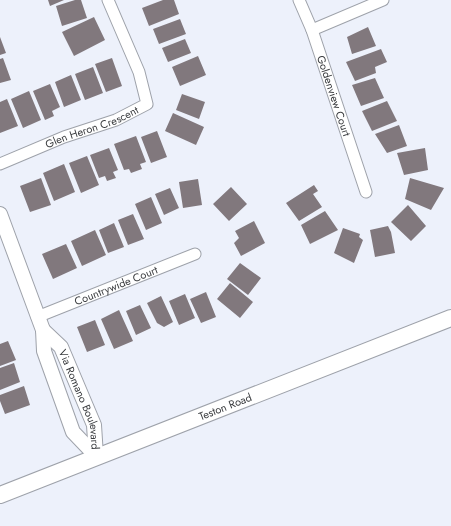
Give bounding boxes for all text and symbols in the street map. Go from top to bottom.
street label: Goldenview Court [313,53,355,139]
street label: Glen Heron Crescent [43,102,141,152]
street label: Countrywide Court [72,262,160,309]
street label: Via Romano Boulevard [55,347,104,450]
street label: Teston Road [196,389,254,424]

